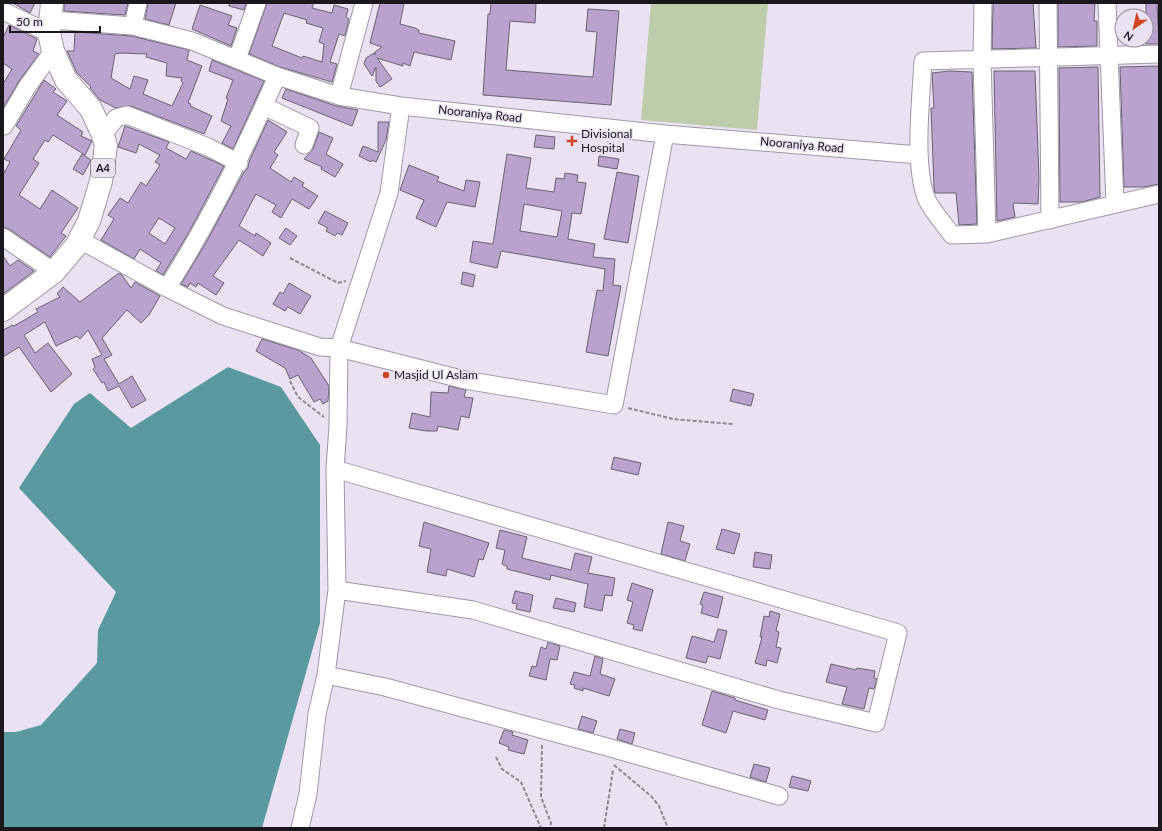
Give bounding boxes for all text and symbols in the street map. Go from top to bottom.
scale bar [10,8,100,34]
north arrow [1114,8,1154,48]
text: 50 m [16,14,43,29]
text: N [1121,29,1135,44]
street label: Nooraniya Road [437,102,523,125]
place label: Divisional Hospital [581,126,632,155]
street label: Nooraniya Road [759,133,845,156]
marker: Divisional Hospital [566,135,578,147]
road number: A4 [91,159,115,177]
place label: Masjid Ul Aslam [394,367,478,382]
marker: Masjid Ul Aslam [381,370,391,380]

